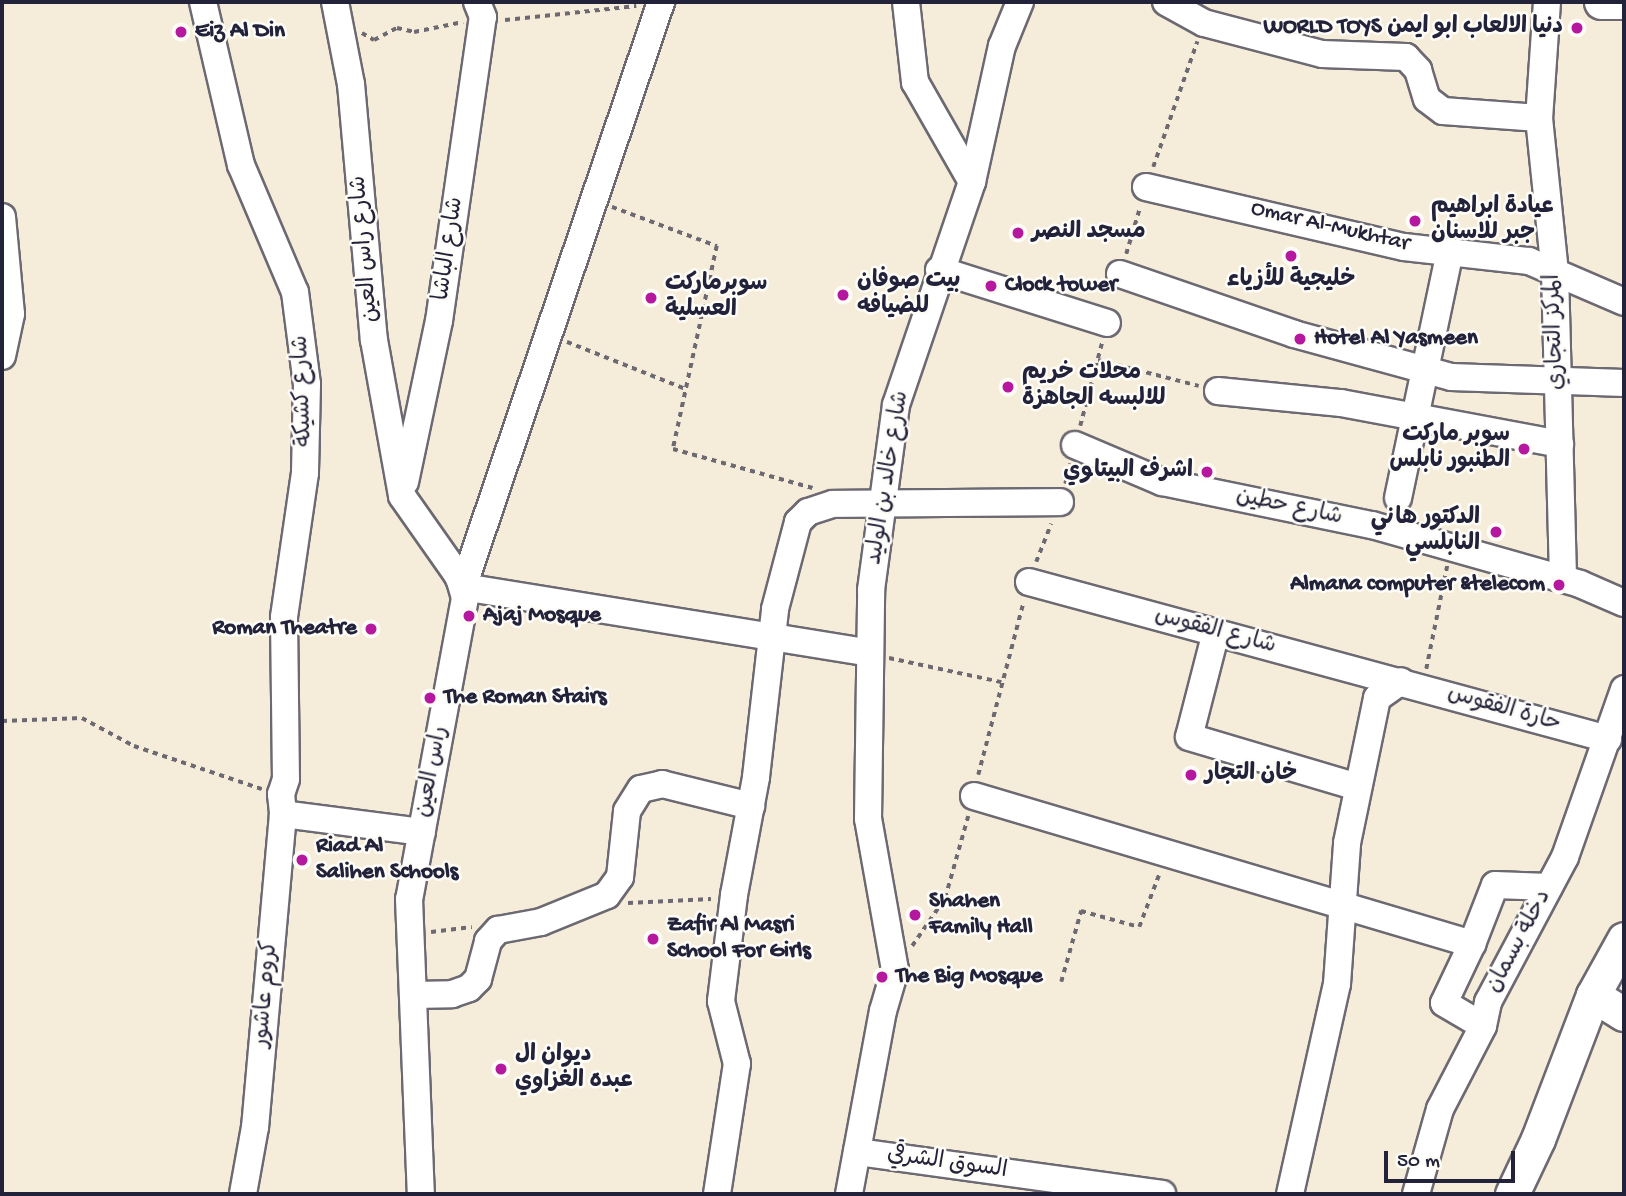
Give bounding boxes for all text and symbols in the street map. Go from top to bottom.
place label: WORLD TOYS دنيا الالعاب ابو ايمن [1263,14,1563,42]
place label: Eiz Al Din [195,18,285,46]
marker: WORLD TOYS دنيا الالعاب ابو ايمن [1569,20,1585,36]
marker: Eiz Al Din [173,24,189,40]
street label: شارع راس العين [346,174,386,324]
place label: عيادة ابراهيم جبر للاسنان [1431,194,1553,248]
street label: شارع الباشا [429,195,471,303]
street label: Omar Al-Mukhtar [1248,195,1412,259]
marker: عيادة ابراهيم جبر للاسنان [1405,211,1425,231]
place label: مسجد النصر [1032,219,1146,247]
marker: مسجد النصر [1010,225,1026,241]
marker: خليجية للأزياء [1283,248,1299,264]
place label: خليجية للأزياء [1227,267,1355,295]
place label: بيت صوفان للضيافه [857,268,960,322]
place label: سوبرماركت العسلية [665,271,767,325]
place label: Clock tower [1005,272,1117,300]
street label: المركز التجاري [1540,273,1572,391]
marker: Clock tower [983,278,999,294]
marker: بيت صوفان للضيافه [835,287,851,303]
marker: سوبرماركت العسلية [643,290,659,306]
place label: Hotel Al Yasmeen [1314,325,1478,353]
marker: Hotel Al Yasmeen [1292,331,1308,347]
street label: شارع كشيكة [288,335,320,447]
place label: محلات خريم للالبسه الجاهزة [1022,360,1165,414]
marker: محلات خريم للالبسه الجاهزة [1000,379,1016,395]
street label: شارع خالد بن الوليد [862,389,916,567]
place label: سوبر ماركت الطنبور نابلس [1389,422,1510,476]
marker: سوبر ماركت الطنبور نابلس [1516,441,1532,457]
place label: اشرف البيتاوي [1063,458,1193,486]
marker: اشرف البيتاوي [1199,464,1215,480]
street label: شارع حطين [1233,483,1345,533]
place label: الدكتور هاني النابلسي [1371,505,1480,559]
marker: الدكتور هاني النابلسي [1486,522,1506,542]
place label: Almana computer &telecom [1290,571,1545,599]
marker: Almana computer &telecom [1551,577,1567,593]
place label: Ajaj Mosque [483,602,601,630]
street label: شارع الفقوس [1151,603,1279,661]
marker: Ajaj Mosque [461,608,477,624]
place label: Roman Theatre [212,615,357,643]
marker: Roman Theatre [363,621,379,637]
street label: حارة الفقوس [1444,681,1564,739]
place label: The Roman Stairs [444,684,606,712]
marker: The Roman Stairs [422,690,438,706]
street label: راس العين [411,724,455,820]
place label: خان التجار [1205,761,1297,789]
marker: خان التجار [1183,767,1199,783]
place label: Riad Al Salihen Schools [316,833,458,887]
marker: Riad Al Salihen Schools [294,852,310,868]
street label: دخلة بسمان [1481,886,1559,998]
place label: Shahen Family Hall [929,888,1033,942]
marker: Shahen Family Hall [907,907,923,923]
place label: Zafir Al Masri School For Girls [667,912,811,966]
marker: Zafir Al Masri School For Girls [645,931,661,947]
street label: كروم عاشور [249,940,285,1048]
place label: The Big Mosque [896,963,1043,991]
marker: The Big Mosque [874,969,890,985]
place label: ديوان ال عبده الغزاوي [515,1042,632,1096]
marker: ديوان ال عبده الغزاوي [493,1061,509,1077]
scale bar [1388,1136,1519,1180]
street label: السوق الشرقي [885,1142,1009,1186]
text: 50 m [1397,1150,1440,1175]

